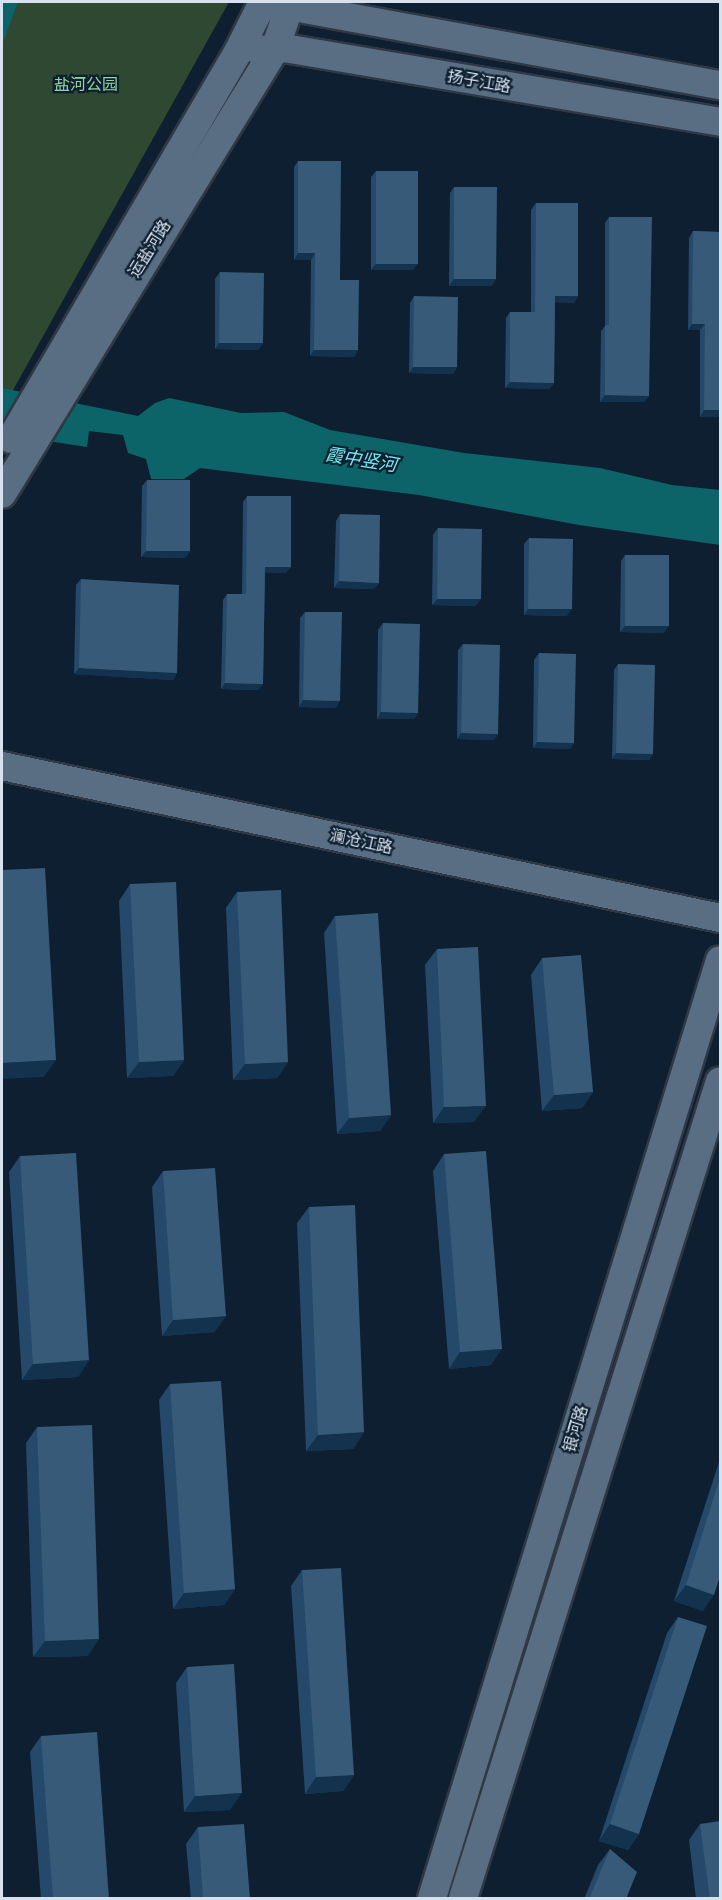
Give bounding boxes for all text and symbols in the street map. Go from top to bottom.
street label: 扬子江路 [446,67,512,97]
park label: 盐河公园 [54,75,118,95]
street label: 运盐河路 [125,217,175,281]
water label: 霞中竖河 [324,444,398,476]
street label: 澜沧江路 [328,826,394,858]
street label: 银河路 [560,1403,592,1455]

